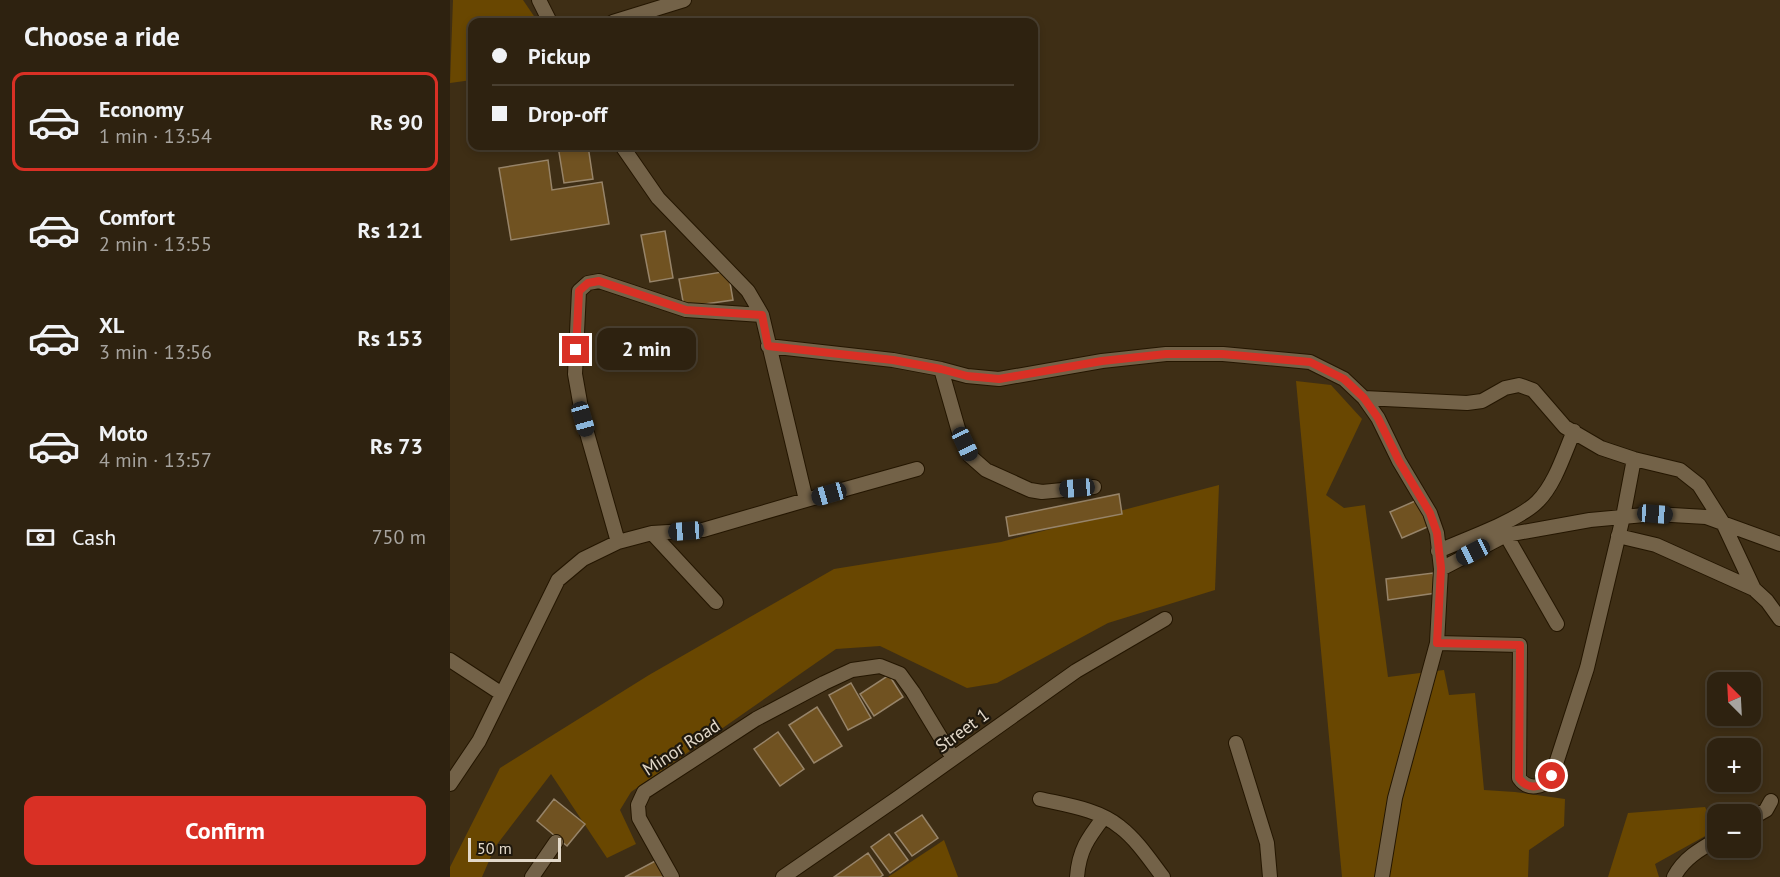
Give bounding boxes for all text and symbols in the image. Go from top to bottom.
text: Choose a ride [24,19,180,53]
text: Pickup [528,42,591,70]
icon: car [27,95,81,149]
text: Economy [99,95,183,123]
text: Drop-off [528,100,607,128]
text: Rs 90 [370,108,423,136]
text: 1 min · 13:54 [99,123,212,149]
icon: car [27,203,81,257]
text: Comfort [99,203,175,231]
text: Rs 121 [357,216,423,244]
text: 2 min · 13:55 [99,231,212,257]
icon: car [27,311,81,365]
text: XL [99,311,124,339]
text: Rs 153 [357,324,423,352]
callout: 2 min [597,329,696,371]
route end [562,336,589,363]
text: 2 min [622,336,671,362]
text: 3 min · 13:56 [99,339,212,365]
car [569,399,597,439]
icon: car [27,419,81,473]
text: Moto [99,419,148,447]
car [949,424,981,464]
text: Rs 73 [370,432,423,460]
text: 4 min · 13:57 [99,447,212,473]
car [1058,477,1096,499]
car [809,480,849,508]
car [1636,504,1674,524]
icon: cash [24,521,57,554]
car [667,521,705,541]
text: Cash [72,523,116,551]
text: 750 m [372,524,426,550]
car [1453,536,1493,568]
north arrow [1707,672,1761,726]
map controls [1707,672,1761,858]
street label: Street 1 [931,703,993,757]
street label: Minor Road [638,714,724,780]
button: + [1707,738,1761,792]
route start [1538,762,1565,789]
button: Confirm [24,796,426,865]
button: − [1707,804,1761,858]
scale bar [468,835,561,862]
text: 50 m [477,838,512,858]

